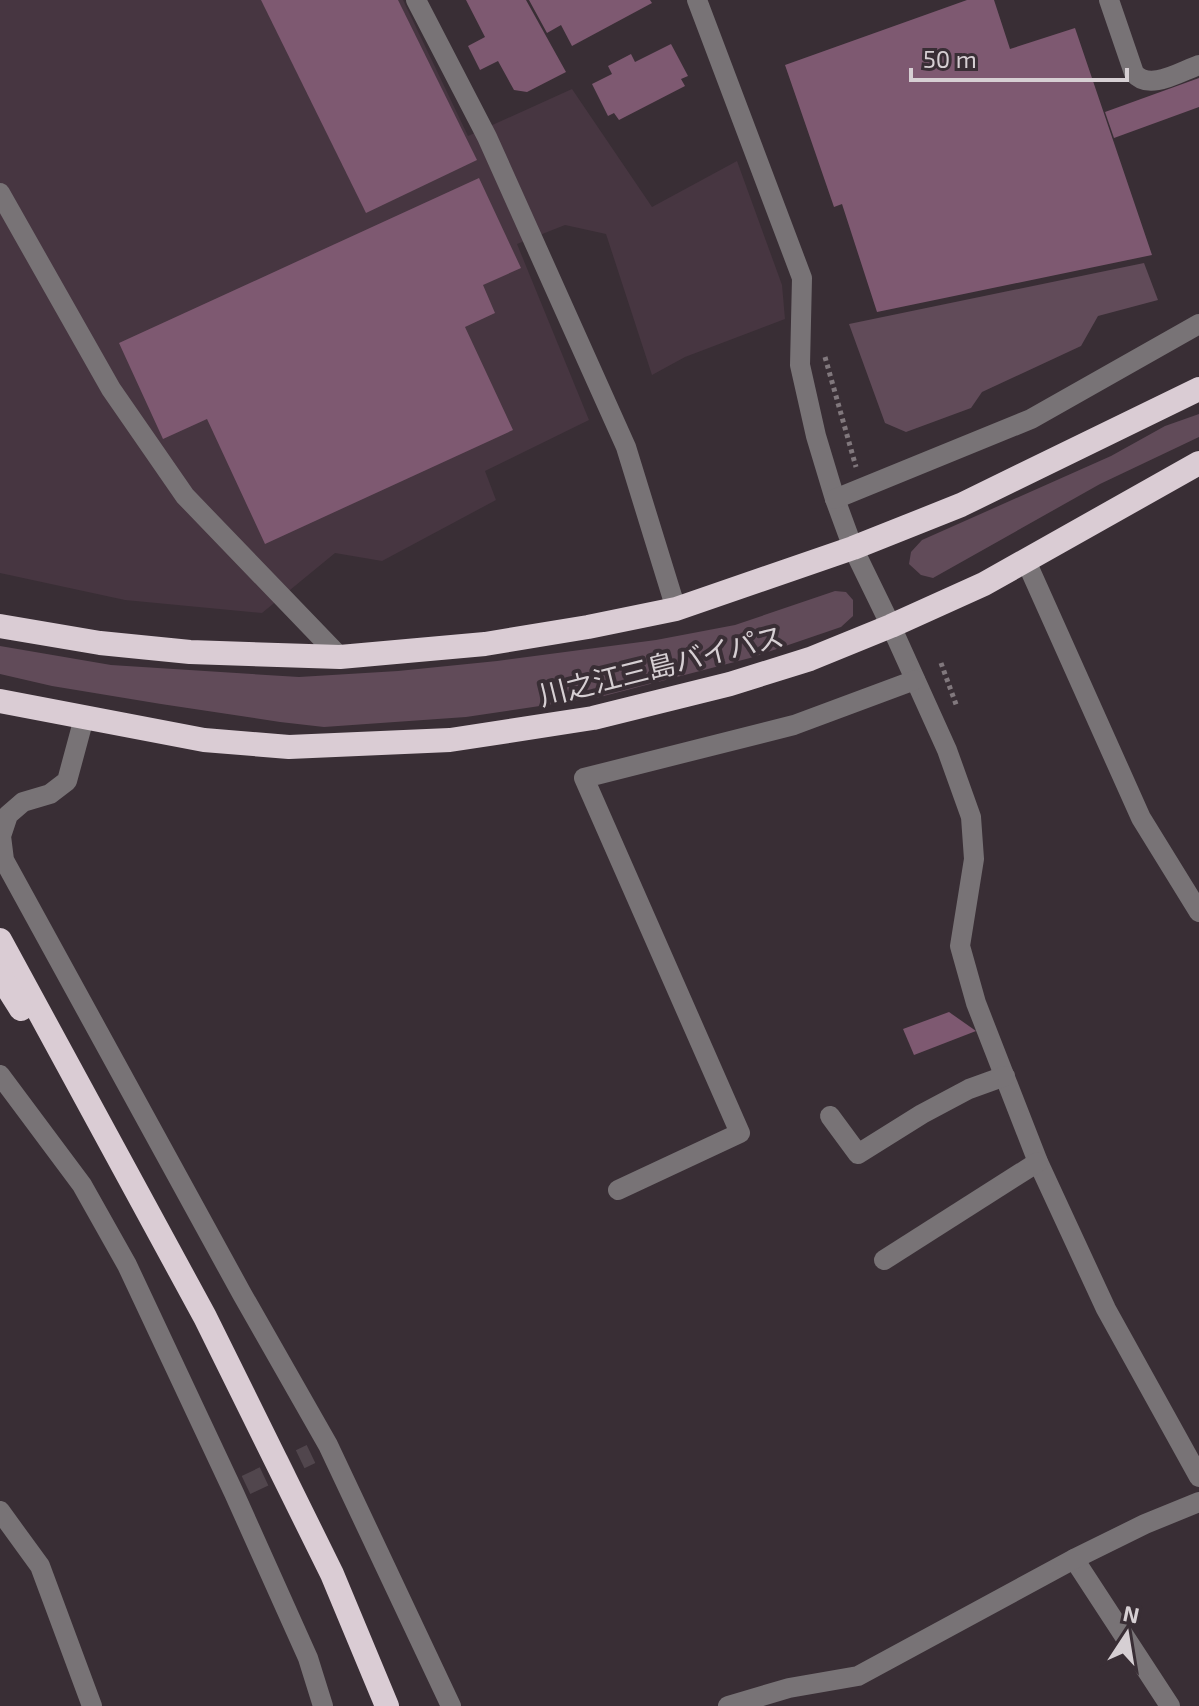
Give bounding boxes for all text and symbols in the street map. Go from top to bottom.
scale bar [911,32,1127,82]
text: 50 m [923,44,977,73]
street label: 川之江三島バイパス [535,618,787,712]
north arrow [1087,1594,1167,1674]
text: N [1121,1599,1142,1628]

